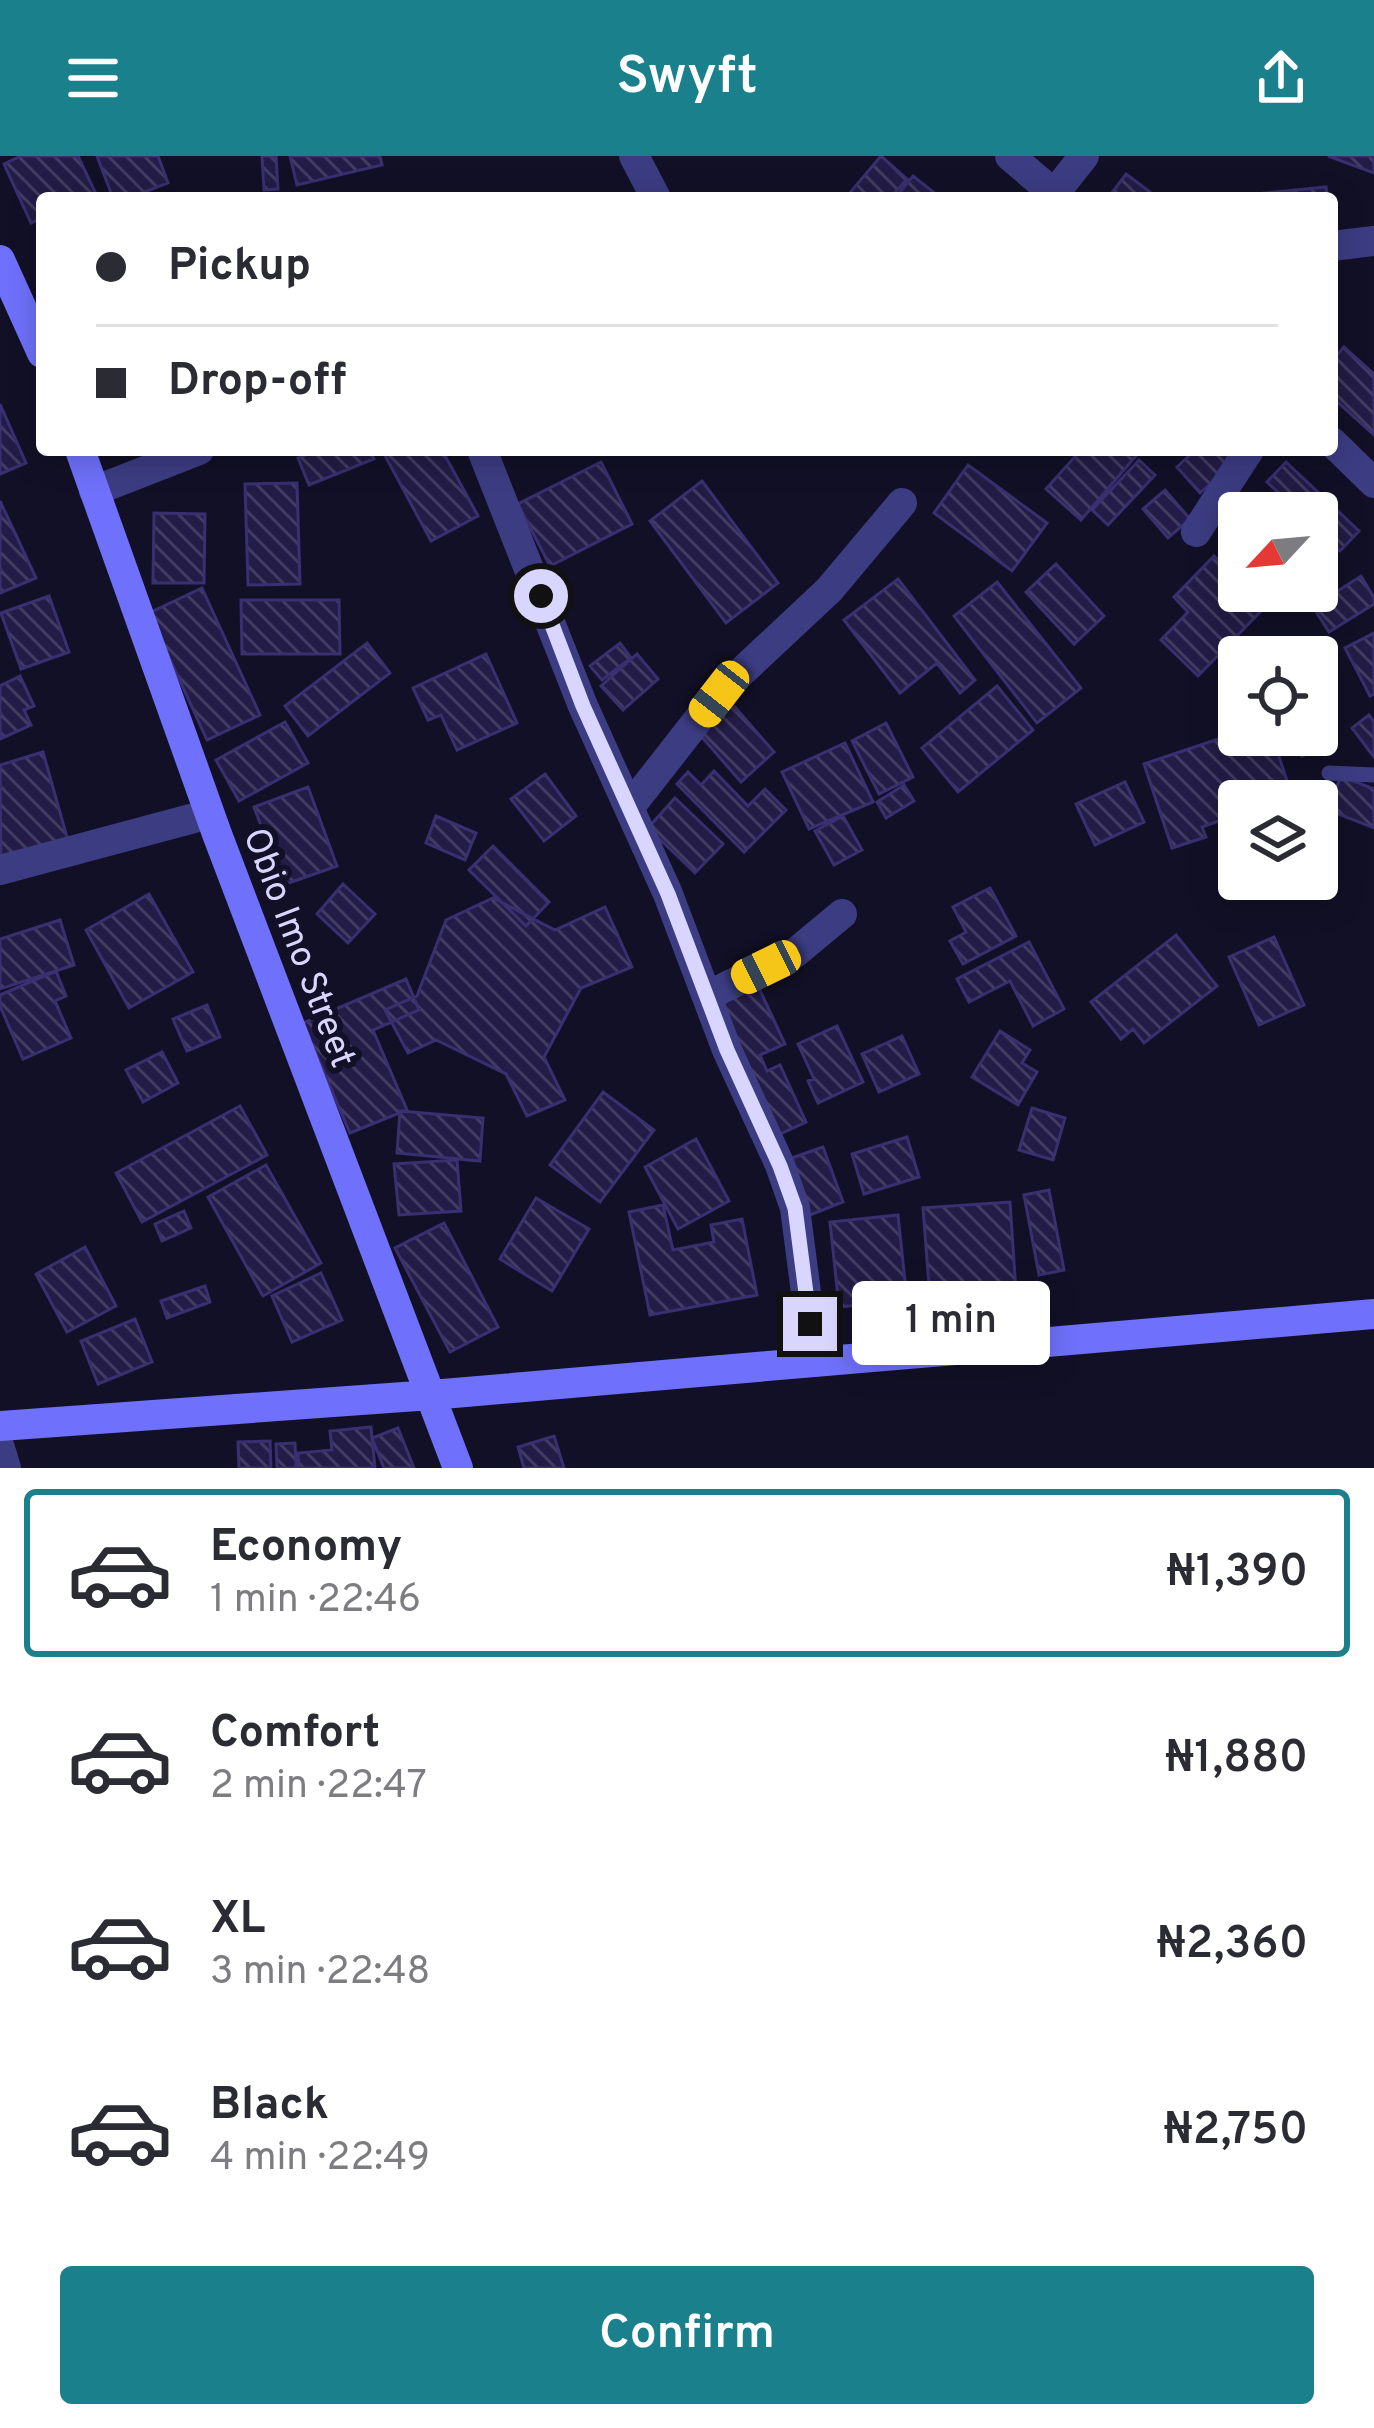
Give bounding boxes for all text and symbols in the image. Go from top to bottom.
text: Swyft [616,44,758,113]
icon: menu [60,45,126,111]
icon: share [1248,45,1314,111]
text: Pickup [168,239,311,296]
text: Drop-off [168,354,347,411]
north arrow [1218,492,1338,612]
map controls [1218,492,1338,900]
route start [514,569,568,623]
button: locate [1218,636,1338,756]
car [683,655,755,733]
button: layers [1218,780,1338,900]
street label: Obio Imo Street [230,822,364,1075]
car [726,935,806,999]
callout: 1 min [852,1282,1050,1366]
route end [783,1297,837,1351]
text: 1 min [905,1298,997,1347]
icon: car [66,1519,174,1627]
text: Economy [210,1520,402,1577]
text: ₦1,390 [1166,1545,1308,1602]
text: 1 min · 22:46 [210,1577,421,1626]
icon: car [66,1705,174,1813]
text: Comfort [210,1706,380,1763]
text: ₦1,880 [1165,1731,1308,1788]
text: 2 min · 22:47 [210,1763,427,1812]
icon: car [66,1891,174,1999]
text: XL [210,1892,265,1949]
text: ₦2,360 [1156,1917,1308,1974]
text: 3 min · 22:48 [210,1949,430,1998]
icon: car [66,2077,174,2185]
text: Black [210,2078,329,2135]
text: ₦2,750 [1163,2103,1308,2160]
text: 4 min · 22:49 [210,2135,430,2184]
button: Confirm [60,2266,1314,2404]

